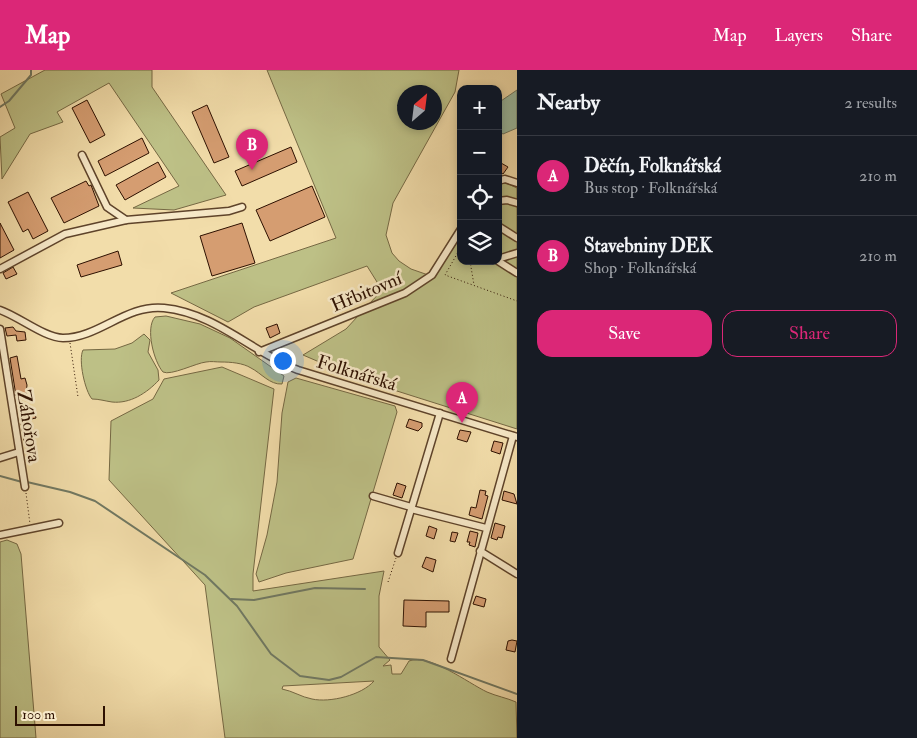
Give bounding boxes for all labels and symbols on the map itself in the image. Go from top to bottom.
north arrow [397,85,442,130]
pin: B [236,129,268,170]
street label: Hřbitovní [327,265,407,318]
your location [270,348,296,374]
street label: Folknářská [314,349,400,397]
pin: A [446,382,478,423]
street label: Záhořova [11,388,47,464]
scale bar [15,703,105,726]

